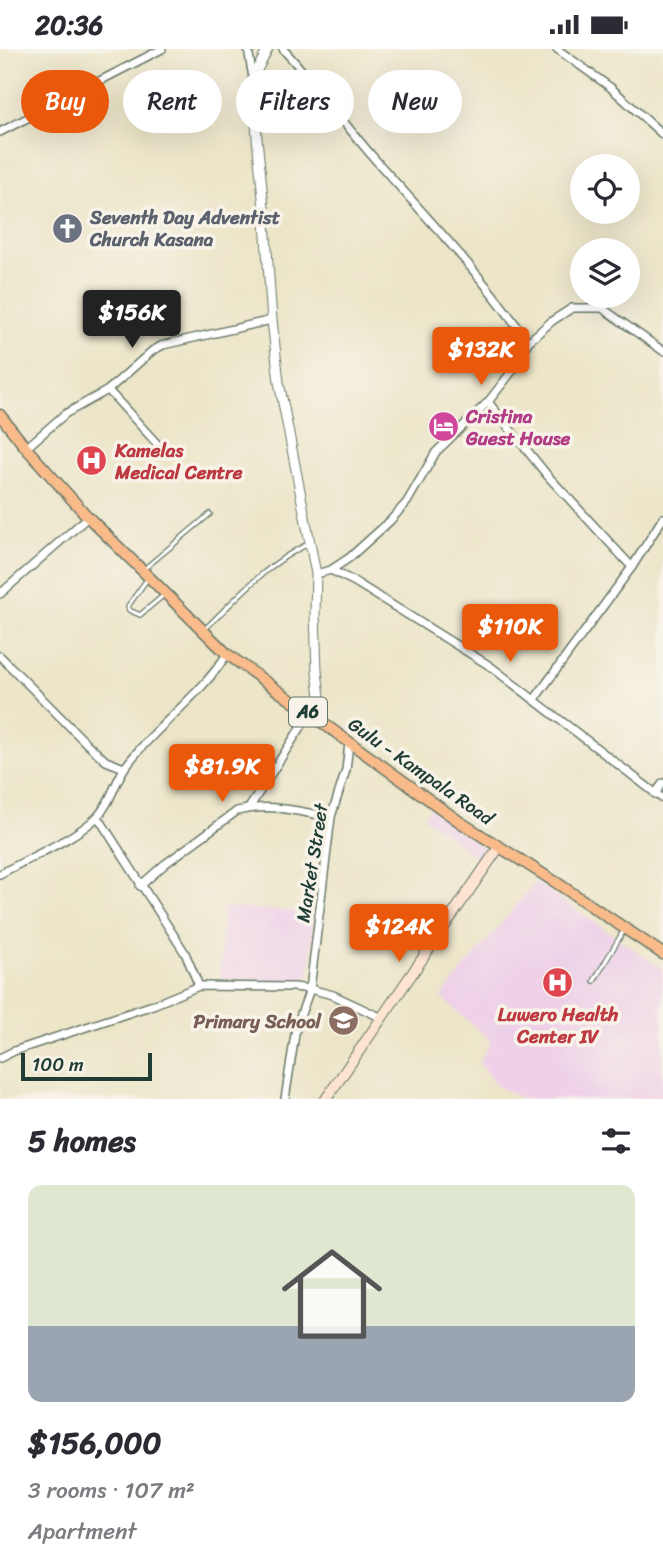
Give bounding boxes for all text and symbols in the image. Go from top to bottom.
text: 20:36 [35,2,103,48]
chip: Buy [21,70,109,133]
chip: Rent [123,70,222,133]
chip: Filters [236,70,354,133]
chip: New [368,70,462,133]
map controls [570,154,640,308]
button: locate [570,154,640,224]
place label: Seventh Day Adventist Church Kasana [89,201,281,256]
church icon: Seventh Day Adventist Church Kasana [50,211,84,245]
button: layers [570,238,640,308]
pin: $156K [83,291,181,350]
text: $156K [99,292,165,333]
pin: $132K [432,327,530,387]
text: $132K [448,329,514,370]
place label: Cristina Guest House [465,400,571,455]
hotel icon: Cristina Guest House [426,410,460,444]
place label: Kamelas Medical Centre [114,434,243,489]
hospital icon: Kamelas Medical Centre [75,444,109,478]
pin: $110K [461,605,559,664]
text: $110K [478,606,542,647]
road number: A6 [289,697,327,727]
street label: Gulu - Kampala Road [341,708,503,835]
pin: $81.9K [165,745,279,804]
text: $81.9K [185,746,259,787]
street label: Market Street [286,800,338,925]
pin: $124K [350,905,448,964]
text: $124K [366,906,432,947]
hospital icon: Luwero Health Center IV [541,966,575,1000]
place label: Luwero Health Center IV [498,998,618,1053]
school or university icon: Primary School [327,1004,361,1038]
place label: Primary School [194,1005,323,1038]
text: 100 m [32,1048,84,1081]
scale bar [21,1050,152,1082]
text: 5 homes [28,1114,136,1168]
icon: filters [597,1122,635,1160]
icon: home [269,1231,395,1357]
text: $156,000 [28,1416,161,1470]
text: 3 rooms · 107 m² [28,1470,195,1511]
text: Apartment [28,1511,137,1552]

